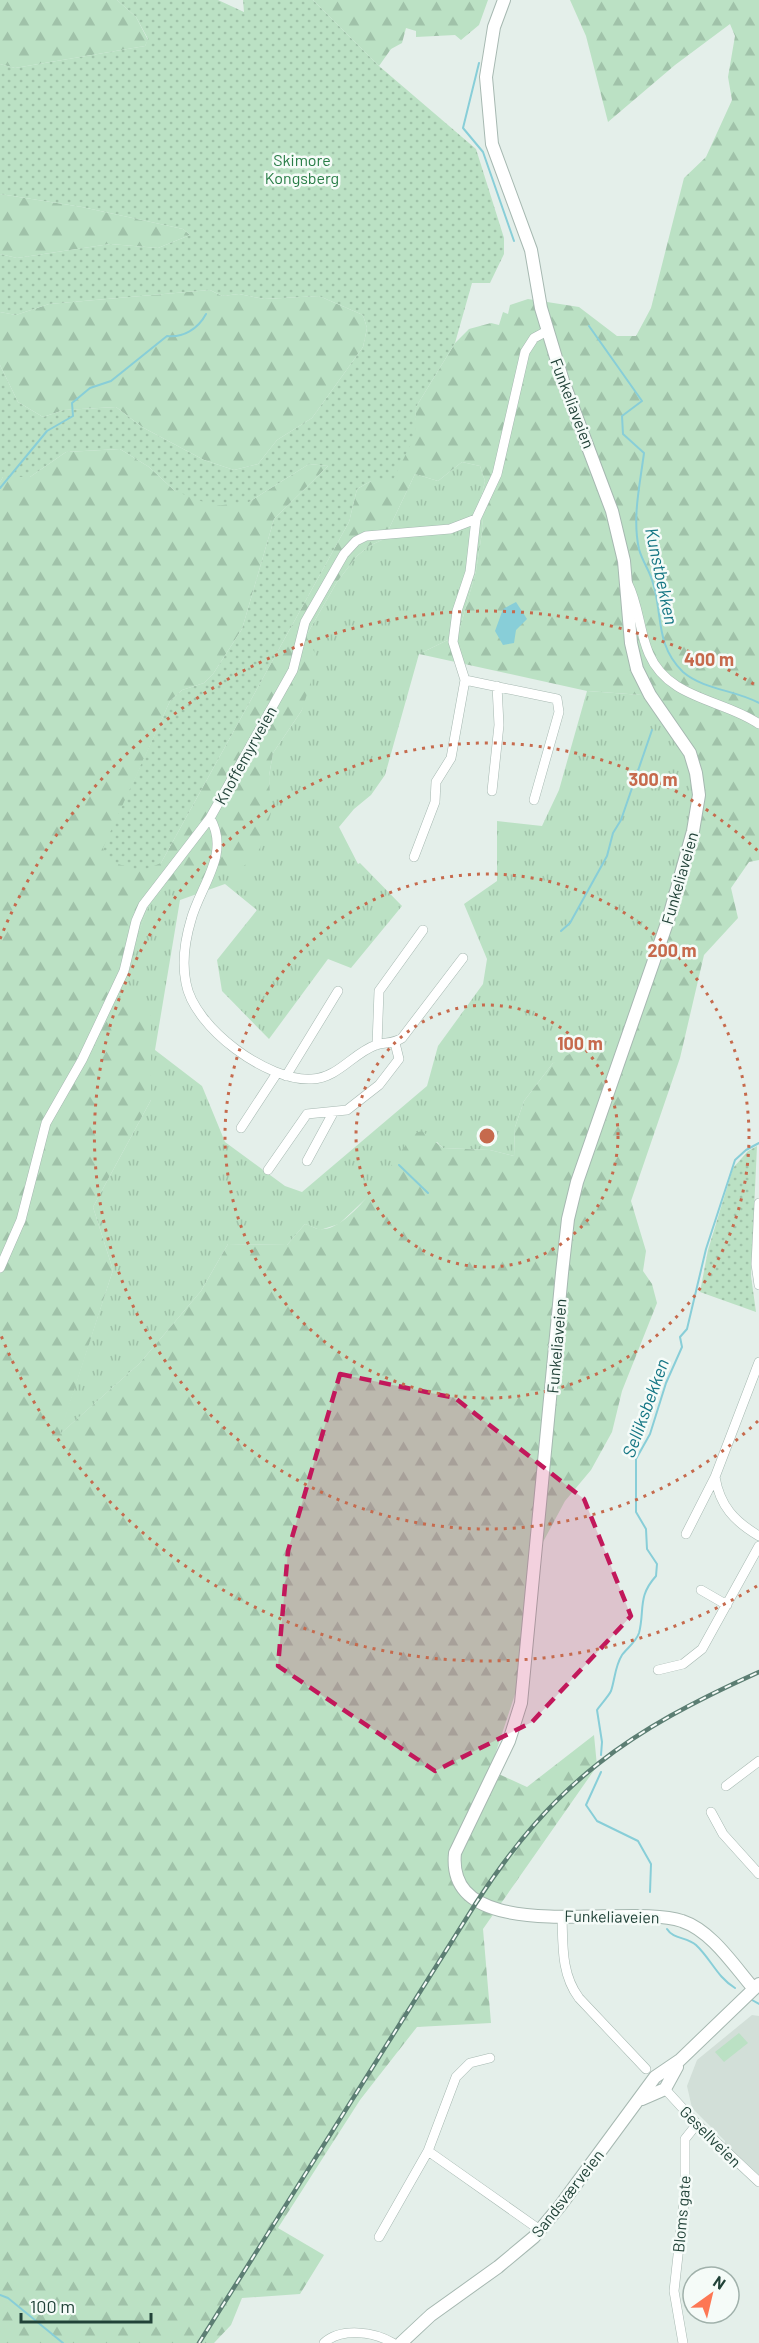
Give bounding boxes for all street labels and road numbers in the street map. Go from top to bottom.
street label: Funkeliaveien [547,355,599,451]
street label: Knoffemyrveien [210,702,280,808]
street label: Funkeliaveien [657,830,701,926]
street label: Funkeliaveien [542,1298,570,1394]
street label: Funkeliaveien [564,1906,660,1926]
street label: Gesellveien [676,2101,746,2171]
street label: Sandsværveien [527,2145,607,2241]
street label: Bloms gate [668,2175,694,2253]

